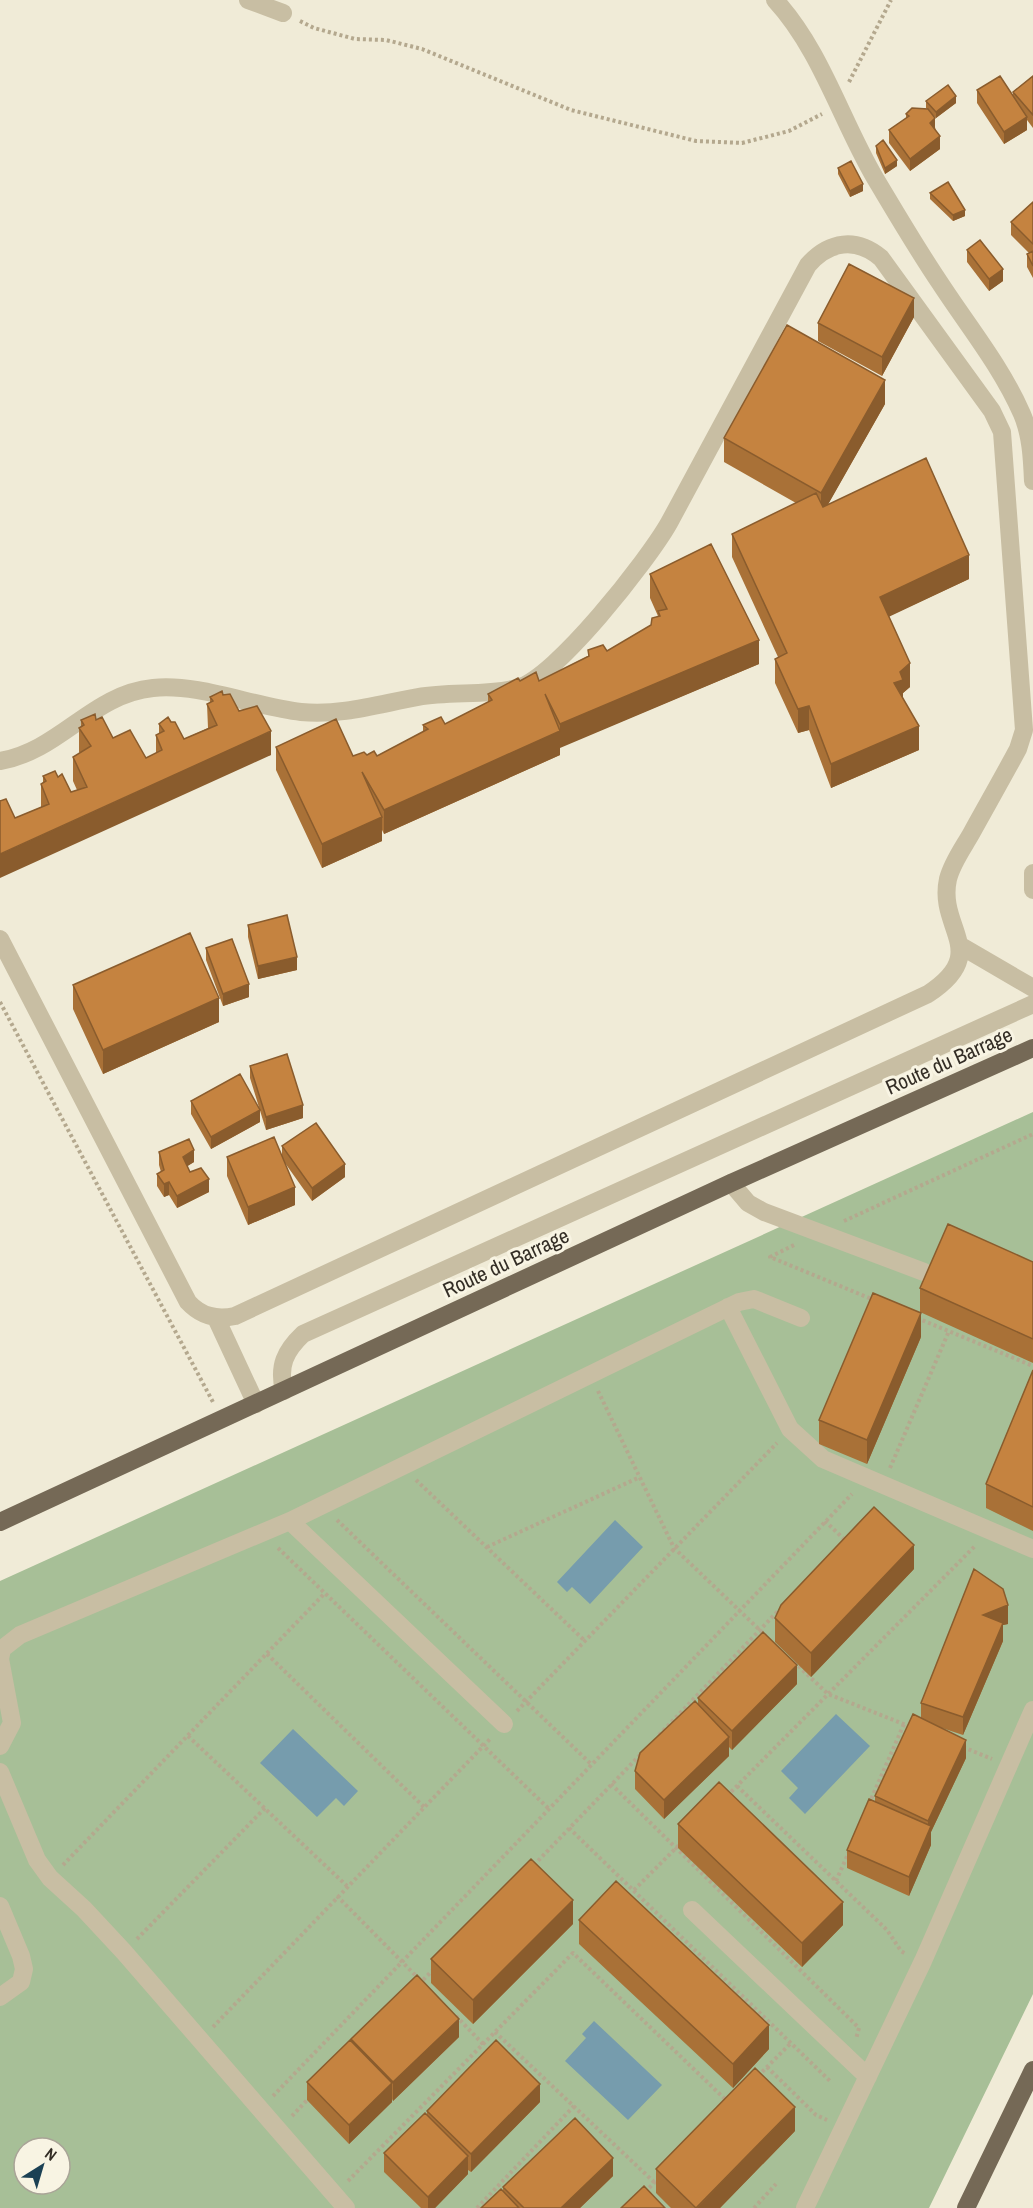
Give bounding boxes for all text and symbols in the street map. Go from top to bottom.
street label: Route du Barrage [881,1020,1017,1101]
street label: Route du Barrage [438,1221,574,1304]
north arrow [12,2136,72,2196]
text: N [41,2142,61,2166]

